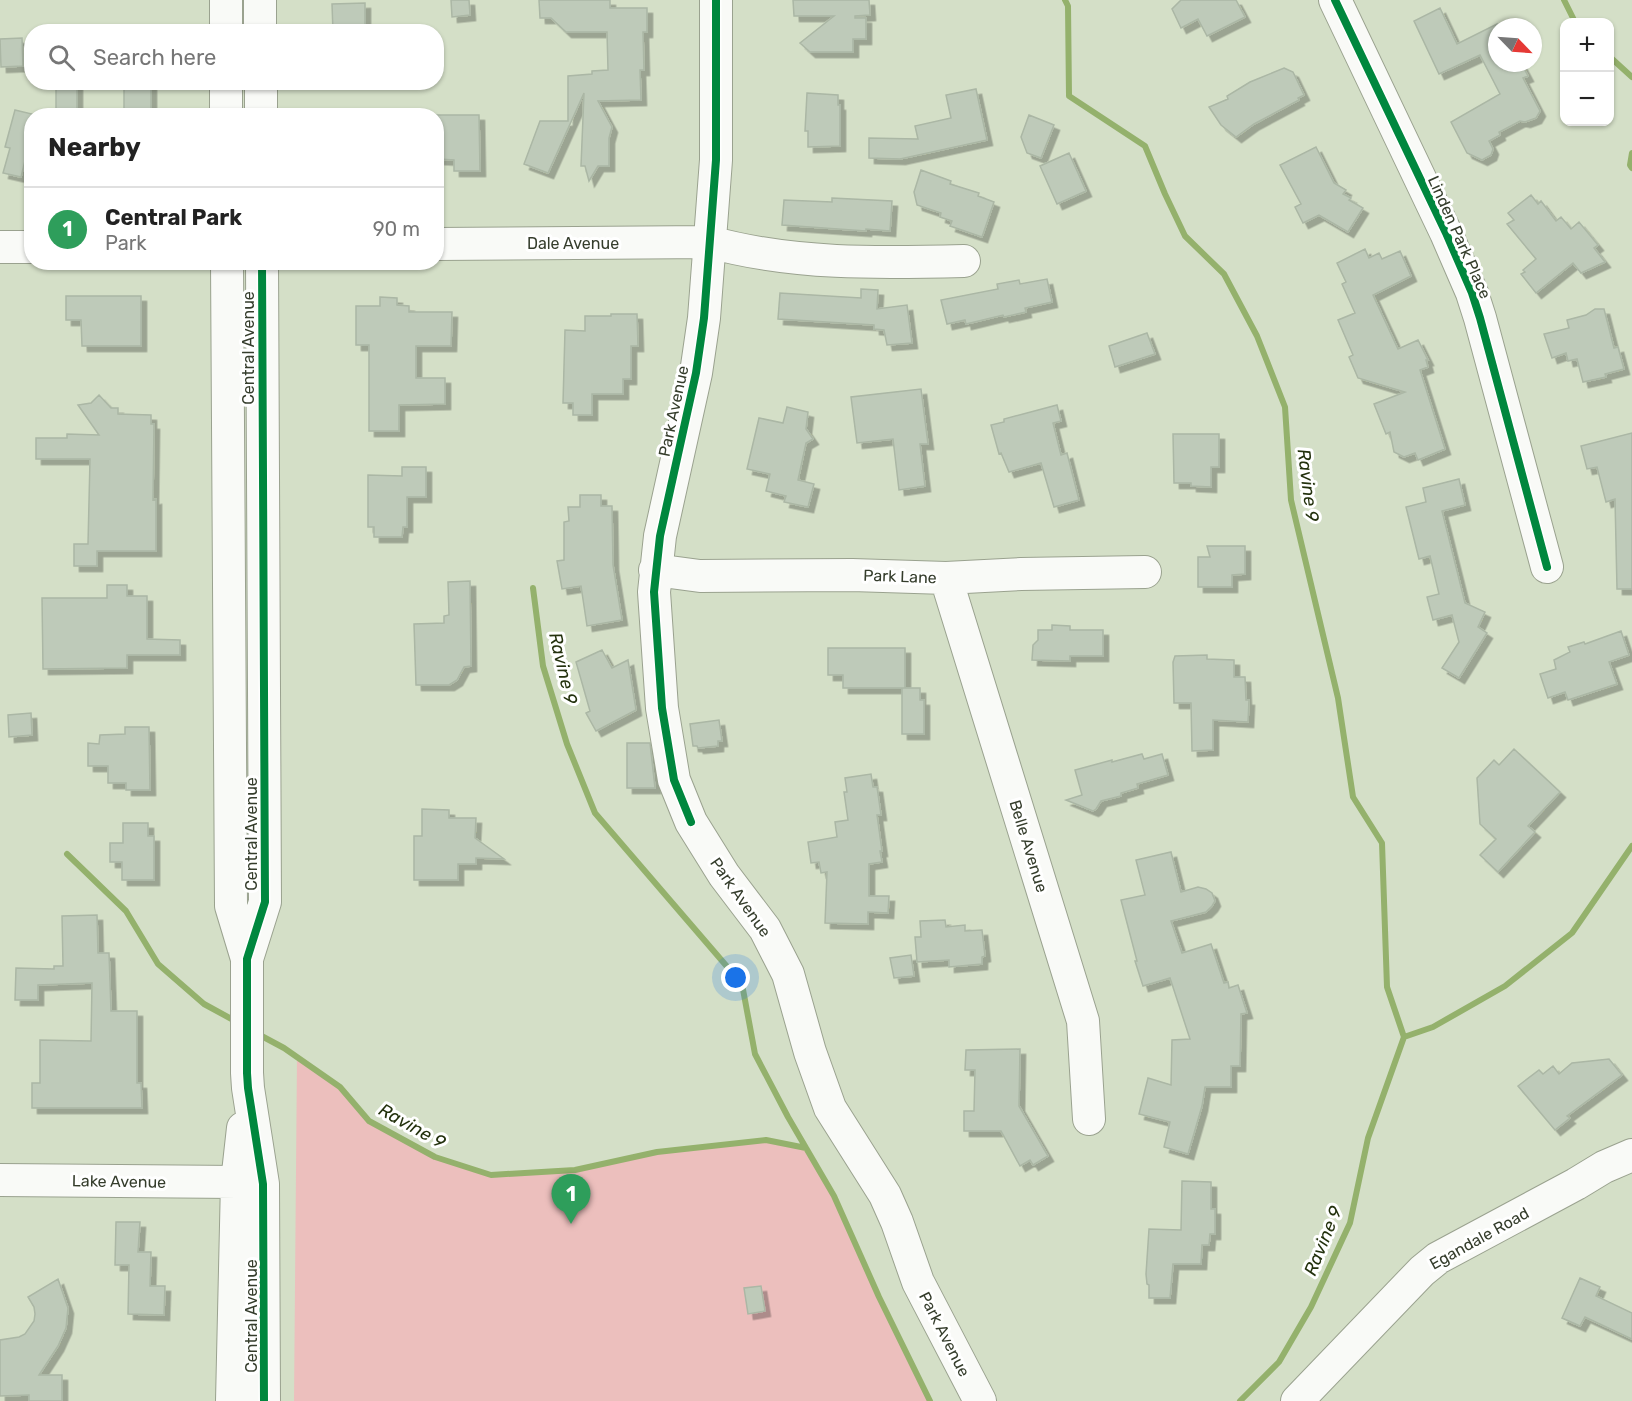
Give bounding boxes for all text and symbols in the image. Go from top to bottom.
north arrow [1488,18,1542,72]
map controls [1560,18,1614,126]
button: + [1560,18,1614,72]
search box [24,24,444,90]
icon: search [45,41,78,74]
text: Search here [93,44,216,71]
button: − [1560,72,1614,126]
text: Nearby [48,132,141,163]
street label: Linden Park Place [1424,173,1495,302]
text: Central Park [105,204,242,231]
text: 1 [63,217,72,241]
text: 90 m [373,217,420,241]
text: Park [105,231,147,255]
street label: Dale Avenue [527,234,619,253]
street label: Central Avenue [239,291,258,405]
street label: Park Avenue [655,364,692,458]
water label: Ravine 9 [1293,448,1323,523]
street label: Park Lane [863,566,937,587]
water label: Ravine 9 [544,630,582,706]
street label: Central Avenue [242,777,261,891]
street label: Belle Avenue [1005,798,1052,895]
street label: Park Avenue [706,854,775,941]
your location [721,963,750,992]
water label: Ravine 9 [375,1099,449,1153]
street label: Lake Avenue [72,1171,166,1192]
pin: 1 [552,1174,590,1224]
water label: Ravine 9 [1299,1203,1347,1279]
street label: Egandale Road [1426,1203,1532,1274]
street label: Central Avenue [242,1259,261,1373]
street label: Park Avenue [915,1289,974,1380]

